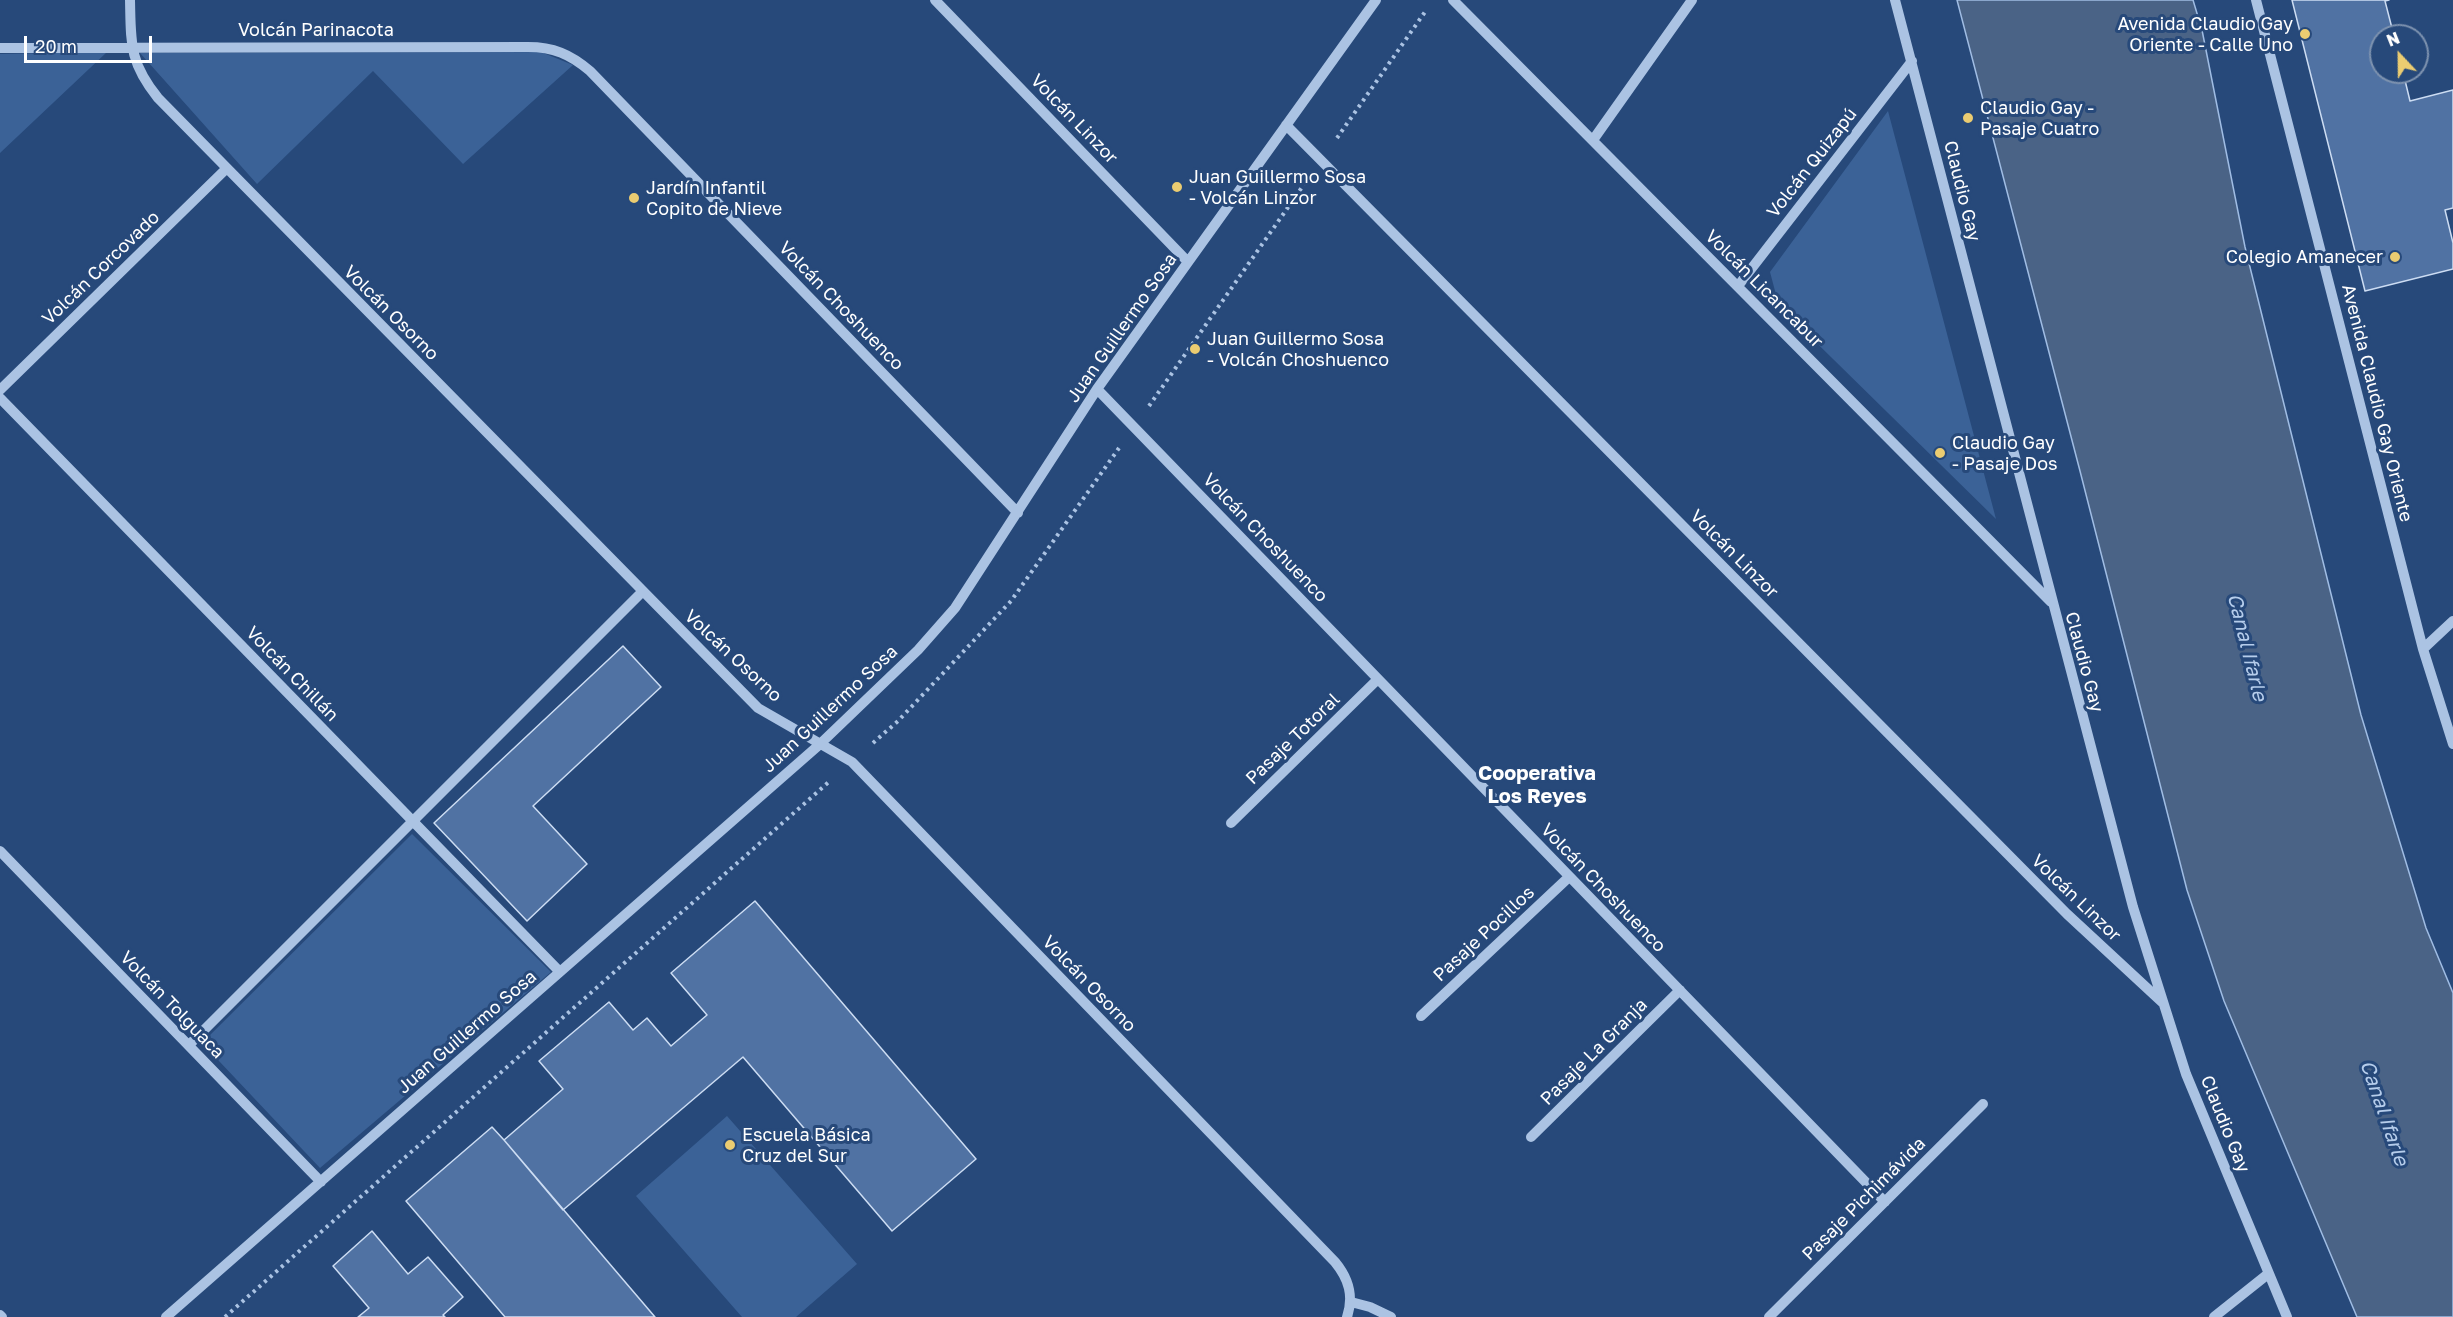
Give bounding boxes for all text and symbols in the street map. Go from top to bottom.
place label: Avenida Claudio Gay Oriente - Calle Uno [2117,13,2293,56]
street label: Volcán Parinacota [238,19,394,41]
scale bar [27,24,154,62]
north arrow [2369,24,2429,84]
marker: Avenida Claudio Gay Oriente - Calle Uno [2298,27,2312,41]
text: N [2384,28,2402,51]
text: 20 m [35,35,77,57]
street label: Volcán Linzor [1026,70,1122,168]
place label: Claudio Gay - Pasaje Cuatro [1980,97,2099,140]
street label: Volcán Quizapú [1762,104,1862,222]
marker: Claudio Gay - Pasaje Cuatro [1961,111,1975,125]
street label: Claudio Gay [1939,138,1985,244]
place label: Juan Guillermo Sosa - Volcán Linzor [1189,166,1366,208]
place label: Jardín Infantil Copito de Nieve [646,177,782,219]
marker: Juan Guillermo Sosa - Volcán Linzor [1170,180,1184,194]
marker: Jardín Infantil Copito de Nieve [627,191,641,205]
street label: Volcán Corcovado [38,207,164,329]
street label: Volcán Licancabur [1701,226,1827,352]
street label: Volcán Choshuenco [774,237,908,375]
place label: Colegio Amanecer [2226,246,2383,268]
street label: Juan Guillermo Sosa [1062,249,1182,407]
marker: Colegio Amanecer [2388,250,2402,264]
street label: Volcán Osorno [339,261,443,365]
street label: Avenida Claudio Gay Oriente [2337,282,2417,524]
place label: Juan Guillermo Sosa - Volcán Choshuenco [1207,328,1389,370]
marker: Juan Guillermo Sosa - Volcán Choshuenco [1188,342,1202,356]
place label: Claudio Gay - Pasaje Dos [1952,432,2058,474]
marker: Claudio Gay - Pasaje Dos [1933,446,1947,460]
street label: Volcán Choshuenco [1198,469,1332,607]
street label: Volcán Linzor [1685,505,1783,603]
water label: Canal Ifarle [2222,591,2272,703]
street label: Volcán Osorno [680,605,786,707]
street label: Claudio Gay [2060,610,2108,714]
street label: Volcán Chillán [241,622,343,726]
street label: Juan Guillermo Sosa [758,641,902,777]
street label: Pasaje Totoral [1241,689,1345,789]
district label: Cooperativa Los Reyes [1478,762,1596,809]
street label: Volcán Choshuenco [1536,819,1670,957]
street label: Volcán Linzor [2027,850,2125,946]
street label: Pasaje Pocillos [1429,882,1539,986]
street label: Volcán Osorno [1038,931,1140,1037]
street label: Volcán Tolguaca [115,947,229,1063]
street label: Juan Guillermo Sosa [393,966,541,1098]
street label: Pasaje La Granja [1536,994,1652,1110]
water label: Canal Ifarle [2355,1057,2413,1169]
street label: Claudio Gay [2196,1072,2254,1176]
place label: Escuela Básica Cruz del Sur [742,1124,871,1166]
street label: Pasaje Pichimávida [1798,1133,1930,1265]
marker: Escuela Básica Cruz del Sur [723,1138,737,1152]

